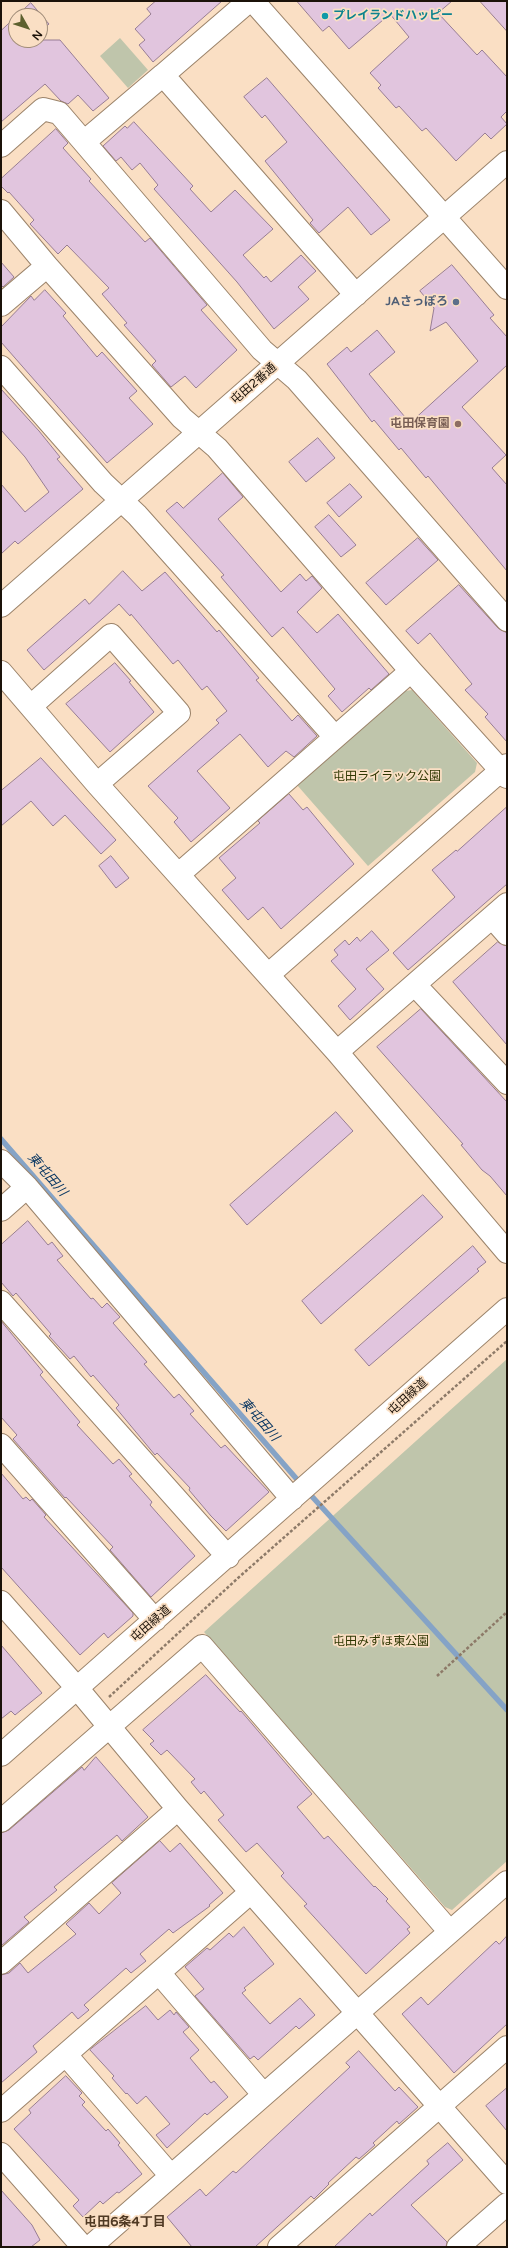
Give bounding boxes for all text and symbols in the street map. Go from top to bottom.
north arrow [8,8,48,48]
place label: プレイランドハッピー [333,9,453,23]
marker: プレイランドハッピー [320,11,330,21]
text: N [29,28,45,43]
place label: JAさっぽろ [385,295,448,309]
marker: JAさっぽろ [451,297,461,307]
street label: 屯田2番通 [228,360,280,408]
place label: 屯田保育園 [390,417,450,431]
marker: 屯田保育園 [453,419,463,429]
park label: 屯田ライラック公園 [333,770,441,784]
water label: 東屯田川 [24,1150,70,1200]
street label: 屯田緑道 [385,1376,431,1418]
water label: 東屯田川 [236,1395,282,1445]
street label: 屯田緑道 [128,1603,174,1645]
park label: 屯田みずほ東公園 [333,1635,429,1649]
district label: 屯田6条4丁目 [84,2215,166,2231]

